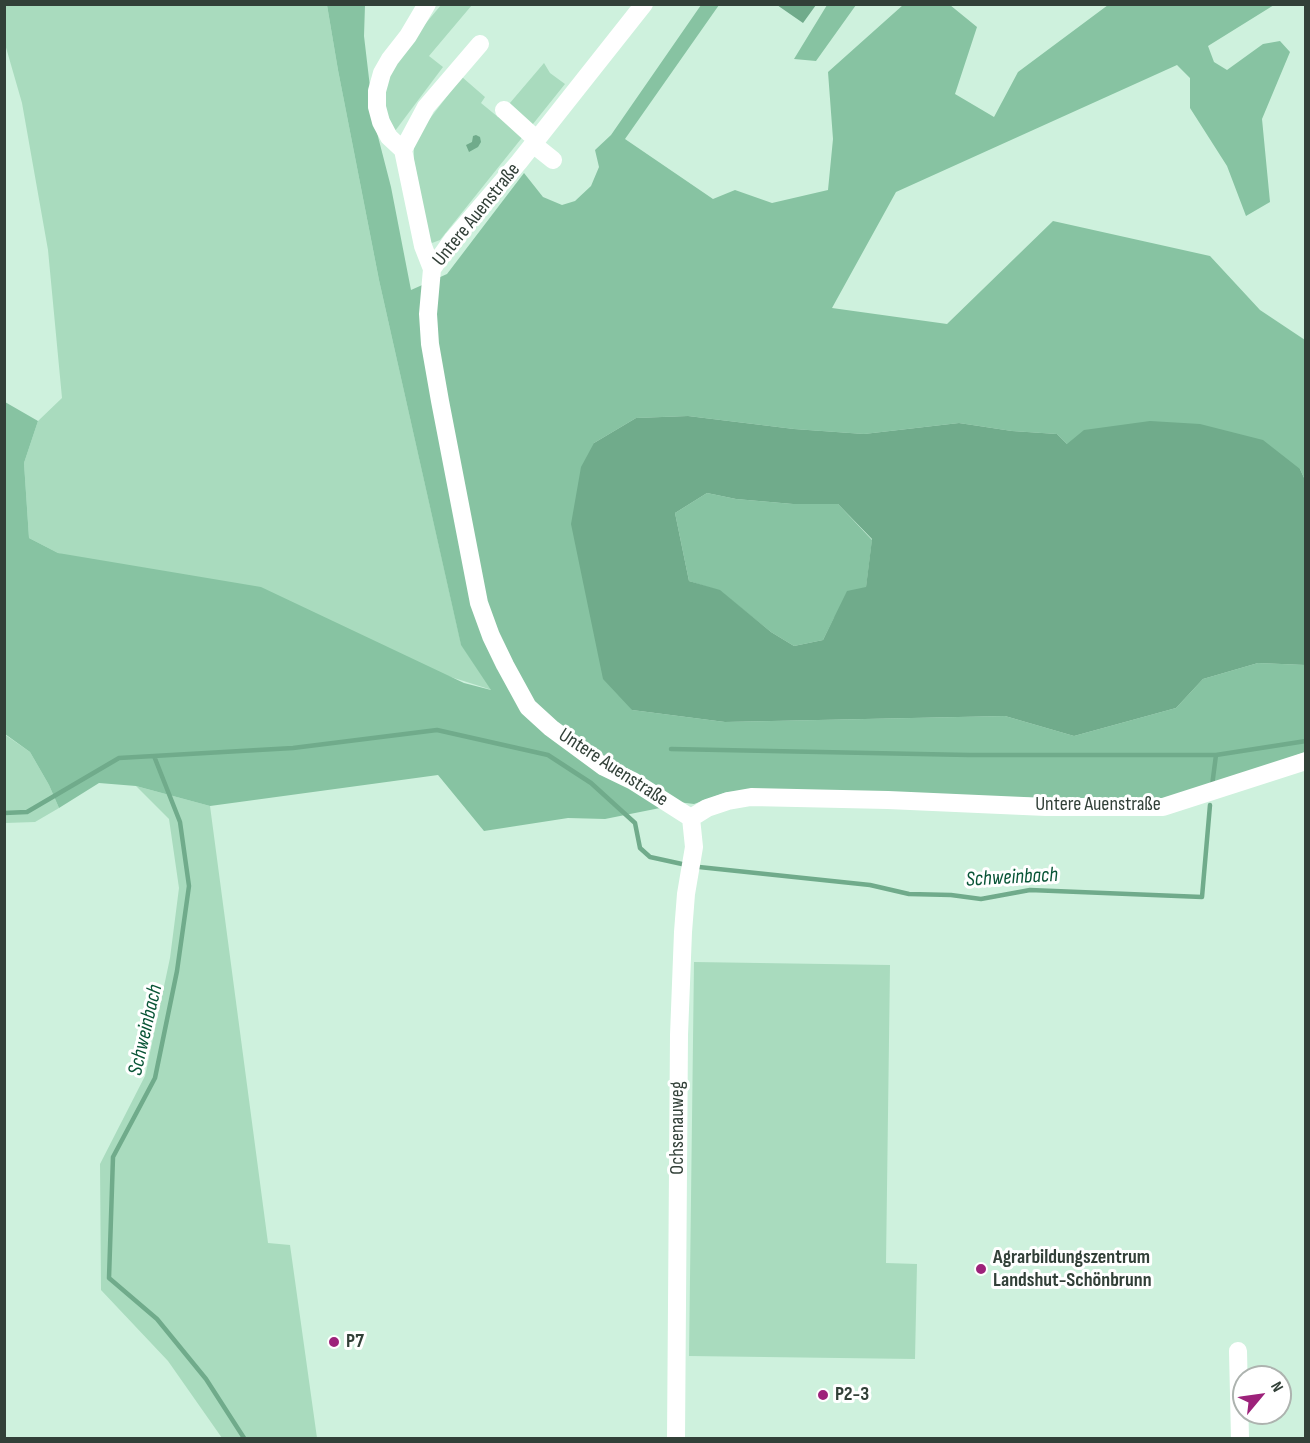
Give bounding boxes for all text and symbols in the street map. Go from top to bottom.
street label: Untere Auenstraße [428,159,526,271]
street label: Untere Auenstraße [554,724,672,812]
street label: Untere Auenstraße [1035,793,1161,817]
water label: Schweinbach [965,863,1059,893]
water label: Schweinbach [123,982,169,1078]
street label: Ochsenauweg [666,1081,690,1175]
place label: Agrarbildungszentrum Landshut-Schönbrunn [993,1246,1152,1293]
marker: Agrarbildungszentrum Landshut-Schönbrunn [974,1262,988,1276]
place label: P7 [346,1330,364,1354]
marker: P7 [327,1335,341,1349]
north arrow [1232,1365,1292,1425]
text: N [1266,1379,1287,1395]
place label: P2-3 [835,1383,869,1407]
marker: P2-3 [816,1388,830,1402]

